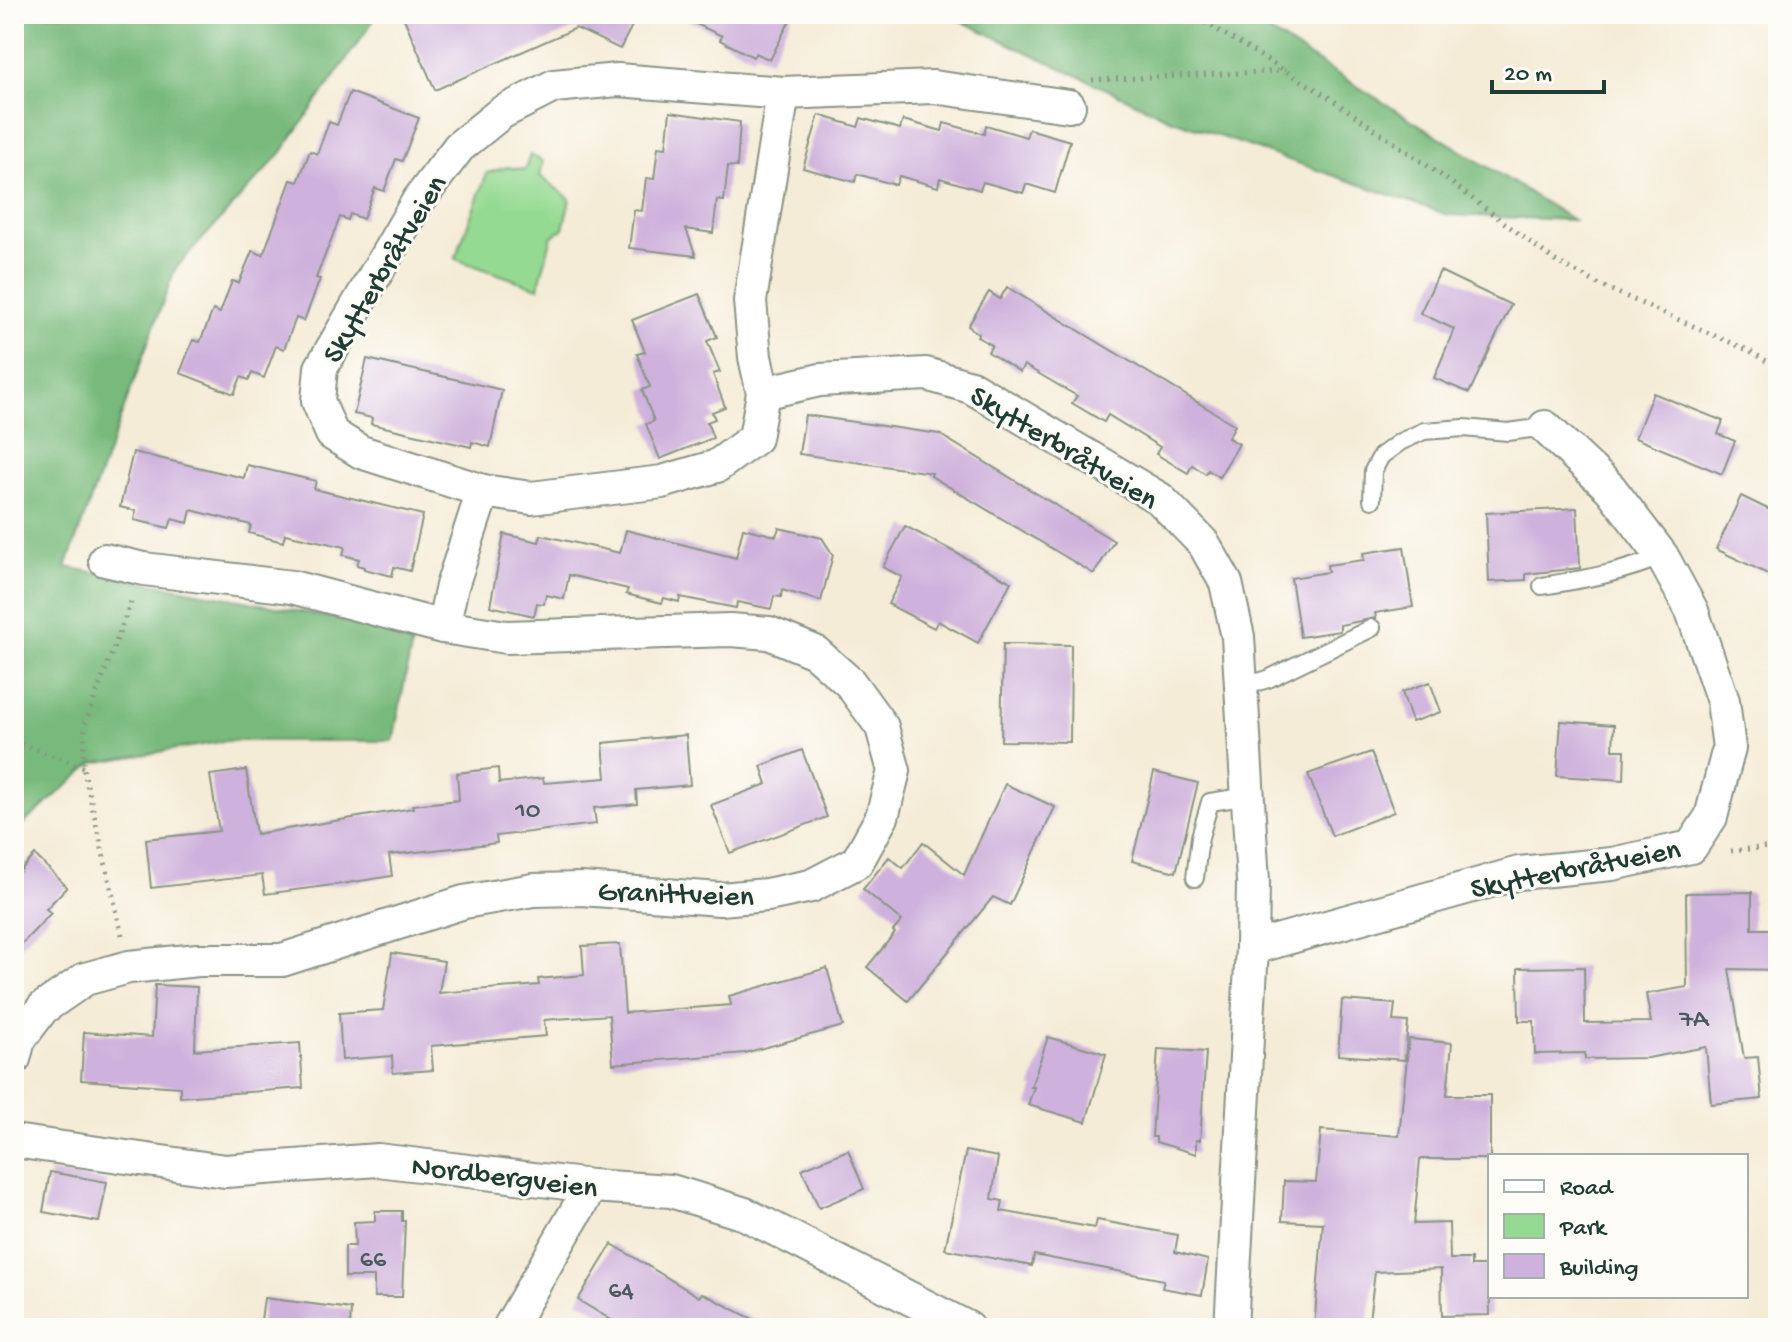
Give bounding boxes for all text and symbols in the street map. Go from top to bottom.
scale bar [1492,44,1604,94]
text: 20 m [1504,61,1552,90]
street label: Skytterbråtveien [317,170,457,371]
street label: Skytterbråtveien [962,380,1163,520]
house number: 10 [514,797,541,828]
street label: Skytterbråtveien [1468,834,1684,909]
street label: Granittveien [597,876,755,917]
house number: 7A [1679,1006,1710,1037]
street label: Nordbergveien [409,1151,600,1208]
legend [1488,1154,1748,1298]
text: Road [1560,1175,1614,1204]
text: Park [1559,1215,1608,1244]
house number: 66 [360,1246,387,1277]
text: Building [1559,1255,1638,1284]
house number: 64 [608,1277,634,1308]

